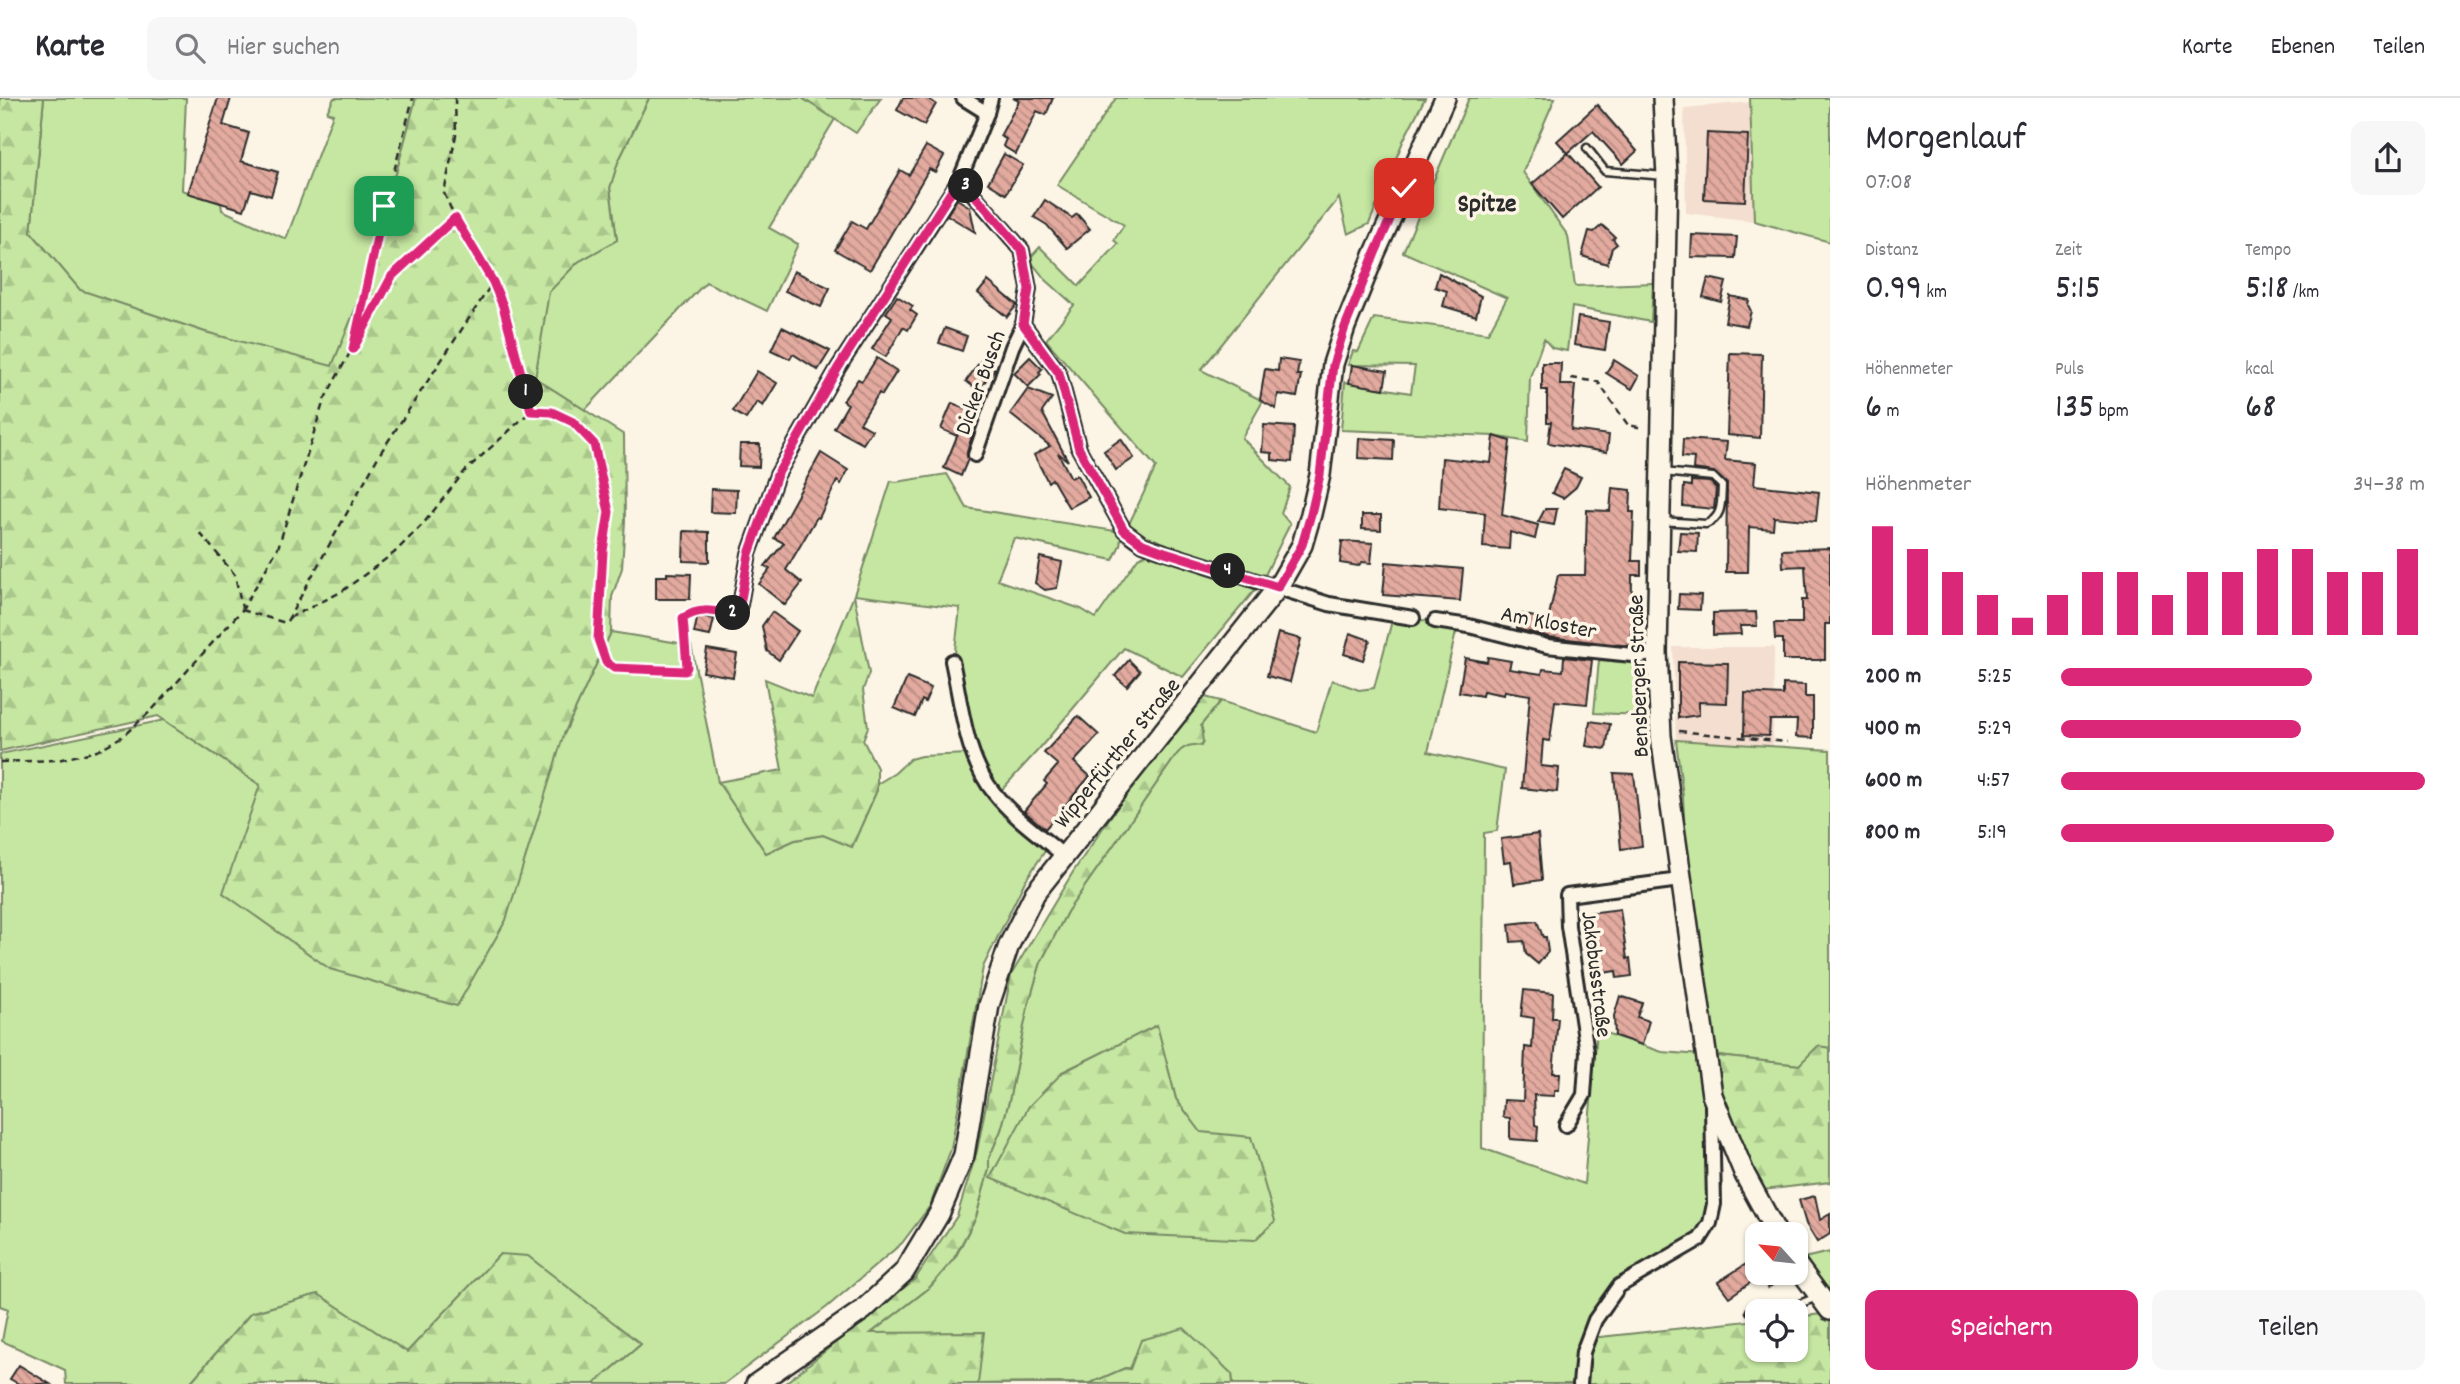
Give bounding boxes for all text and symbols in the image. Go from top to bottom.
search box [147,17,637,80]
text: Karte [35,25,105,72]
icon: search [171,29,209,67]
text: Hier suchen [227,30,340,67]
text: Karte [2182,31,2232,65]
text: Ebenen [2270,31,2335,65]
text: Teilen [2373,31,2425,65]
text: Morgenlauf [1865,113,2026,168]
button: share [2351,121,2425,195]
pin [1374,158,1434,218]
text: 07:08 [1865,167,1912,200]
pin: 3 [948,168,984,204]
icon: check [1385,169,1423,207]
text: 3 [961,172,970,199]
pin [354,176,414,236]
icon: arrive [365,187,403,225]
district label: Spitze [1457,187,1517,224]
text: Distanz [1865,238,1918,265]
text: Zeit [2055,238,2082,265]
text: Tempo [2245,238,2291,265]
text: 0.99 [1865,265,1922,315]
text: 5:15 [2055,265,2101,315]
text: 5:18 [2245,265,2289,315]
text: km [1922,280,1947,307]
text: /km [2289,280,2319,307]
street label: Dicker Busch [948,326,1016,440]
text: Höhenmeter [1865,357,1953,384]
text: Puls [2055,357,2084,384]
text: kcal [2245,357,2274,384]
pin: 1 [508,374,544,410]
text: 1 [523,378,528,405]
text: 6 [1865,384,1882,434]
text: 135 [2055,384,2094,434]
text: 68 [2245,384,2276,434]
text: m [1882,399,1900,426]
text: bpm [2094,399,2129,426]
text: Höhenmeter [1865,469,1971,502]
text: 34–38 m [2353,469,2425,502]
pin: 4 [1210,554,1246,588]
text: 4 [1224,557,1231,584]
street label: Bensberger Straße [1621,594,1660,758]
pin: 2 [716,596,750,630]
text: 2 [728,599,737,626]
street label: Am Kloster [1498,599,1599,650]
text: 200 m [1865,661,1921,694]
text: 5:25 [1977,661,2012,694]
street label: Wipperfürther Straße [1047,672,1190,837]
text: 400 m [1865,713,1921,746]
text: 5:29 [1977,713,2012,746]
text: 600 m [1865,765,1922,798]
text: 4:57 [1977,765,2010,798]
text: 800 m [1865,817,1920,850]
text: 5:19 [1977,817,2007,850]
street label: Jakobusstraße [1570,909,1619,1039]
north arrow [1745,1222,1808,1284]
map controls [1745,1222,1808,1362]
button: Speichern [1865,1290,2138,1370]
button: Teilen [2152,1290,2425,1370]
button: locate [1745,1299,1808,1362]

